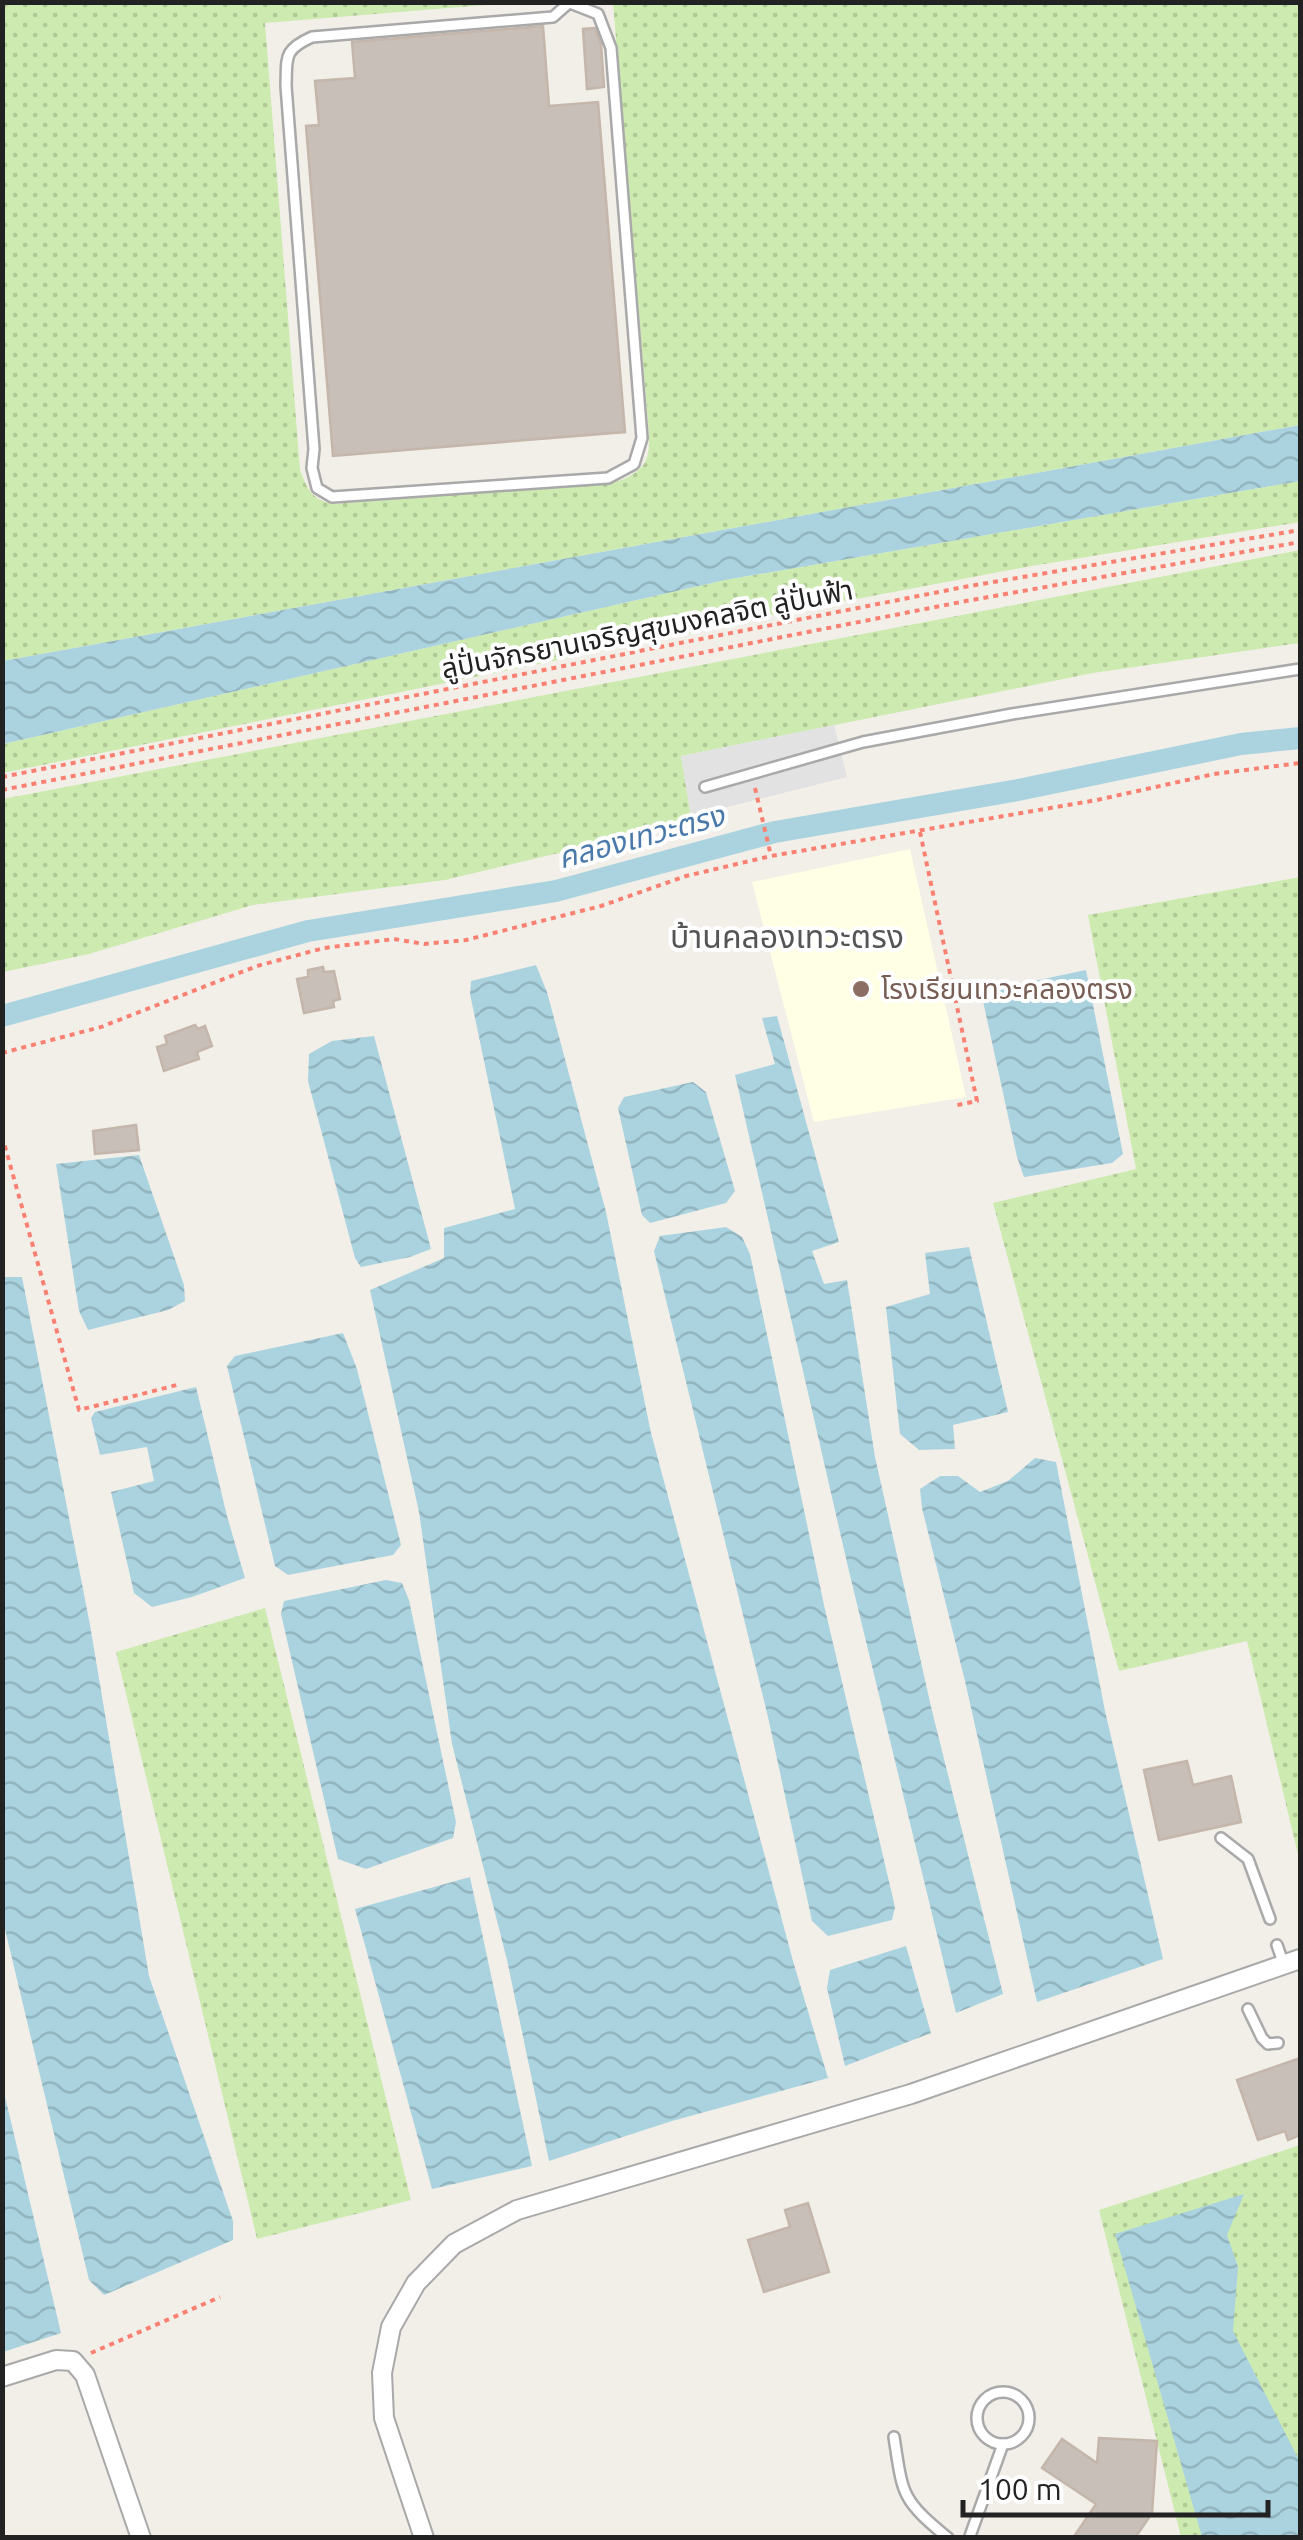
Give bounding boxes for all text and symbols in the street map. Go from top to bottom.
street label: ลู่ปั่นจักรยานเจริญสุขมงคลจิต ลู่ปั่นฟ้า [438,572,856,687]
water label: คลองเทวะตรง [554,797,729,875]
district label: บ้านคลองเทวะตรง [670,918,904,954]
place label: โรงเรียนเทวะคลองตรง [881,973,1133,1004]
marker: โรงเรียนเทวะคลองตรง [850,978,872,1000]
scale bar [963,2455,1268,2517]
text: 100 m [978,2472,1062,2506]

